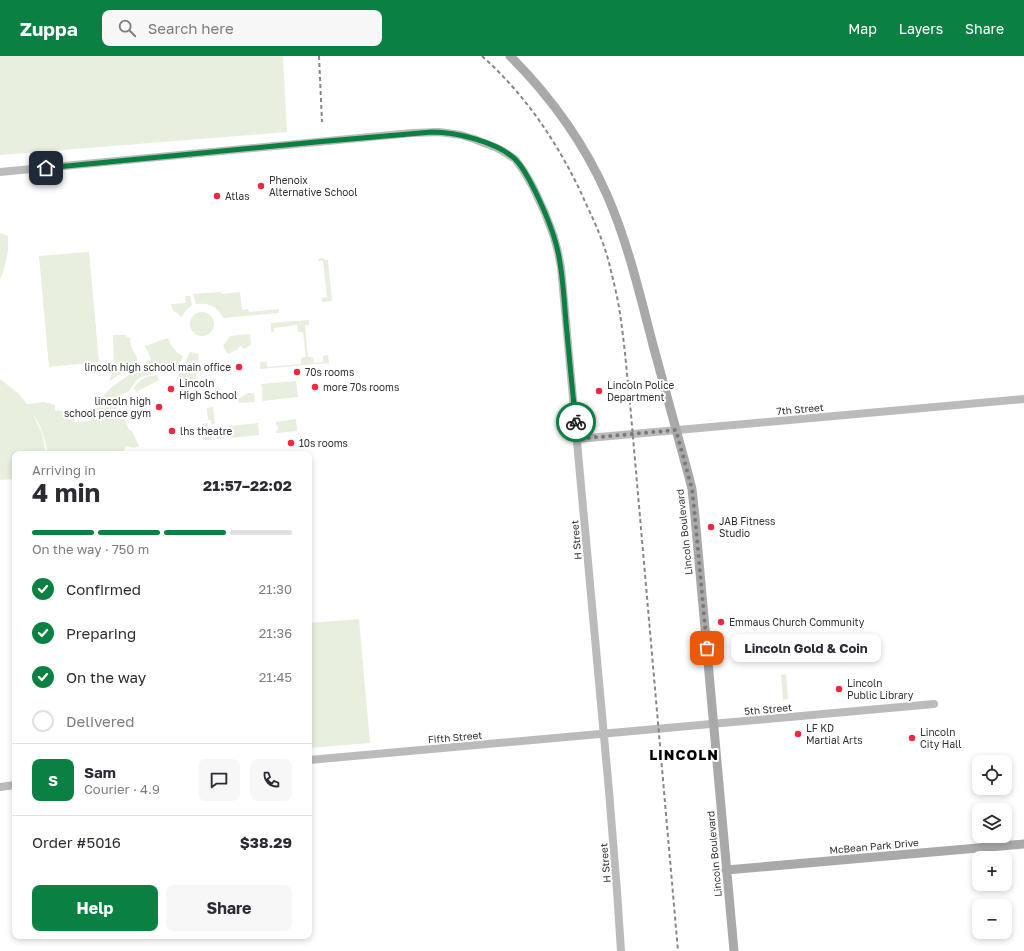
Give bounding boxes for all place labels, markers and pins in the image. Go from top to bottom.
pin [29,151,63,185]
place label: Phenoix Alternative School [269,174,357,198]
marker: Phenoix Alternative School [256,181,266,191]
place label: Atlas [225,190,249,202]
marker: Atlas [212,191,222,201]
place label: lincoln high school main office [84,361,231,373]
marker: lincoln high school main office [234,362,244,372]
place label: 70s rooms [305,366,354,378]
marker: 70s rooms [292,367,302,377]
place label: Lincoln High School [179,377,237,401]
place label: Lincoln Police Department [607,379,675,403]
place label: more 70s rooms [323,381,399,393]
marker: more 70s rooms [310,382,320,392]
marker: Lincoln High School [166,384,176,394]
marker: Lincoln Police Department [594,386,604,396]
place label: lincoln high school pence gym [64,395,151,419]
marker: lincoln high school pence gym [154,402,164,412]
place label: lhs theatre [180,425,232,437]
marker: lhs theatre [167,426,177,436]
place label: 10s rooms [299,437,348,449]
marker: 10s rooms [286,438,296,448]
place label: JAB Fitness Studio [719,515,775,539]
marker: JAB Fitness Studio [706,522,716,532]
place label: Emmaus Church Community [729,616,865,628]
marker: Emmaus Church Community [716,617,726,627]
pin [690,631,724,665]
callout: Lincoln Gold & Coin [731,634,881,662]
place label: Lincoln Public Library [847,677,914,701]
marker: Lincoln Public Library [834,684,844,694]
place label: LF KD Martial Arts [806,722,862,746]
place label: Lincoln City Hall [920,726,961,750]
marker: LF KD Martial Arts [793,729,803,739]
marker: Lincoln City Hall [907,733,917,743]

